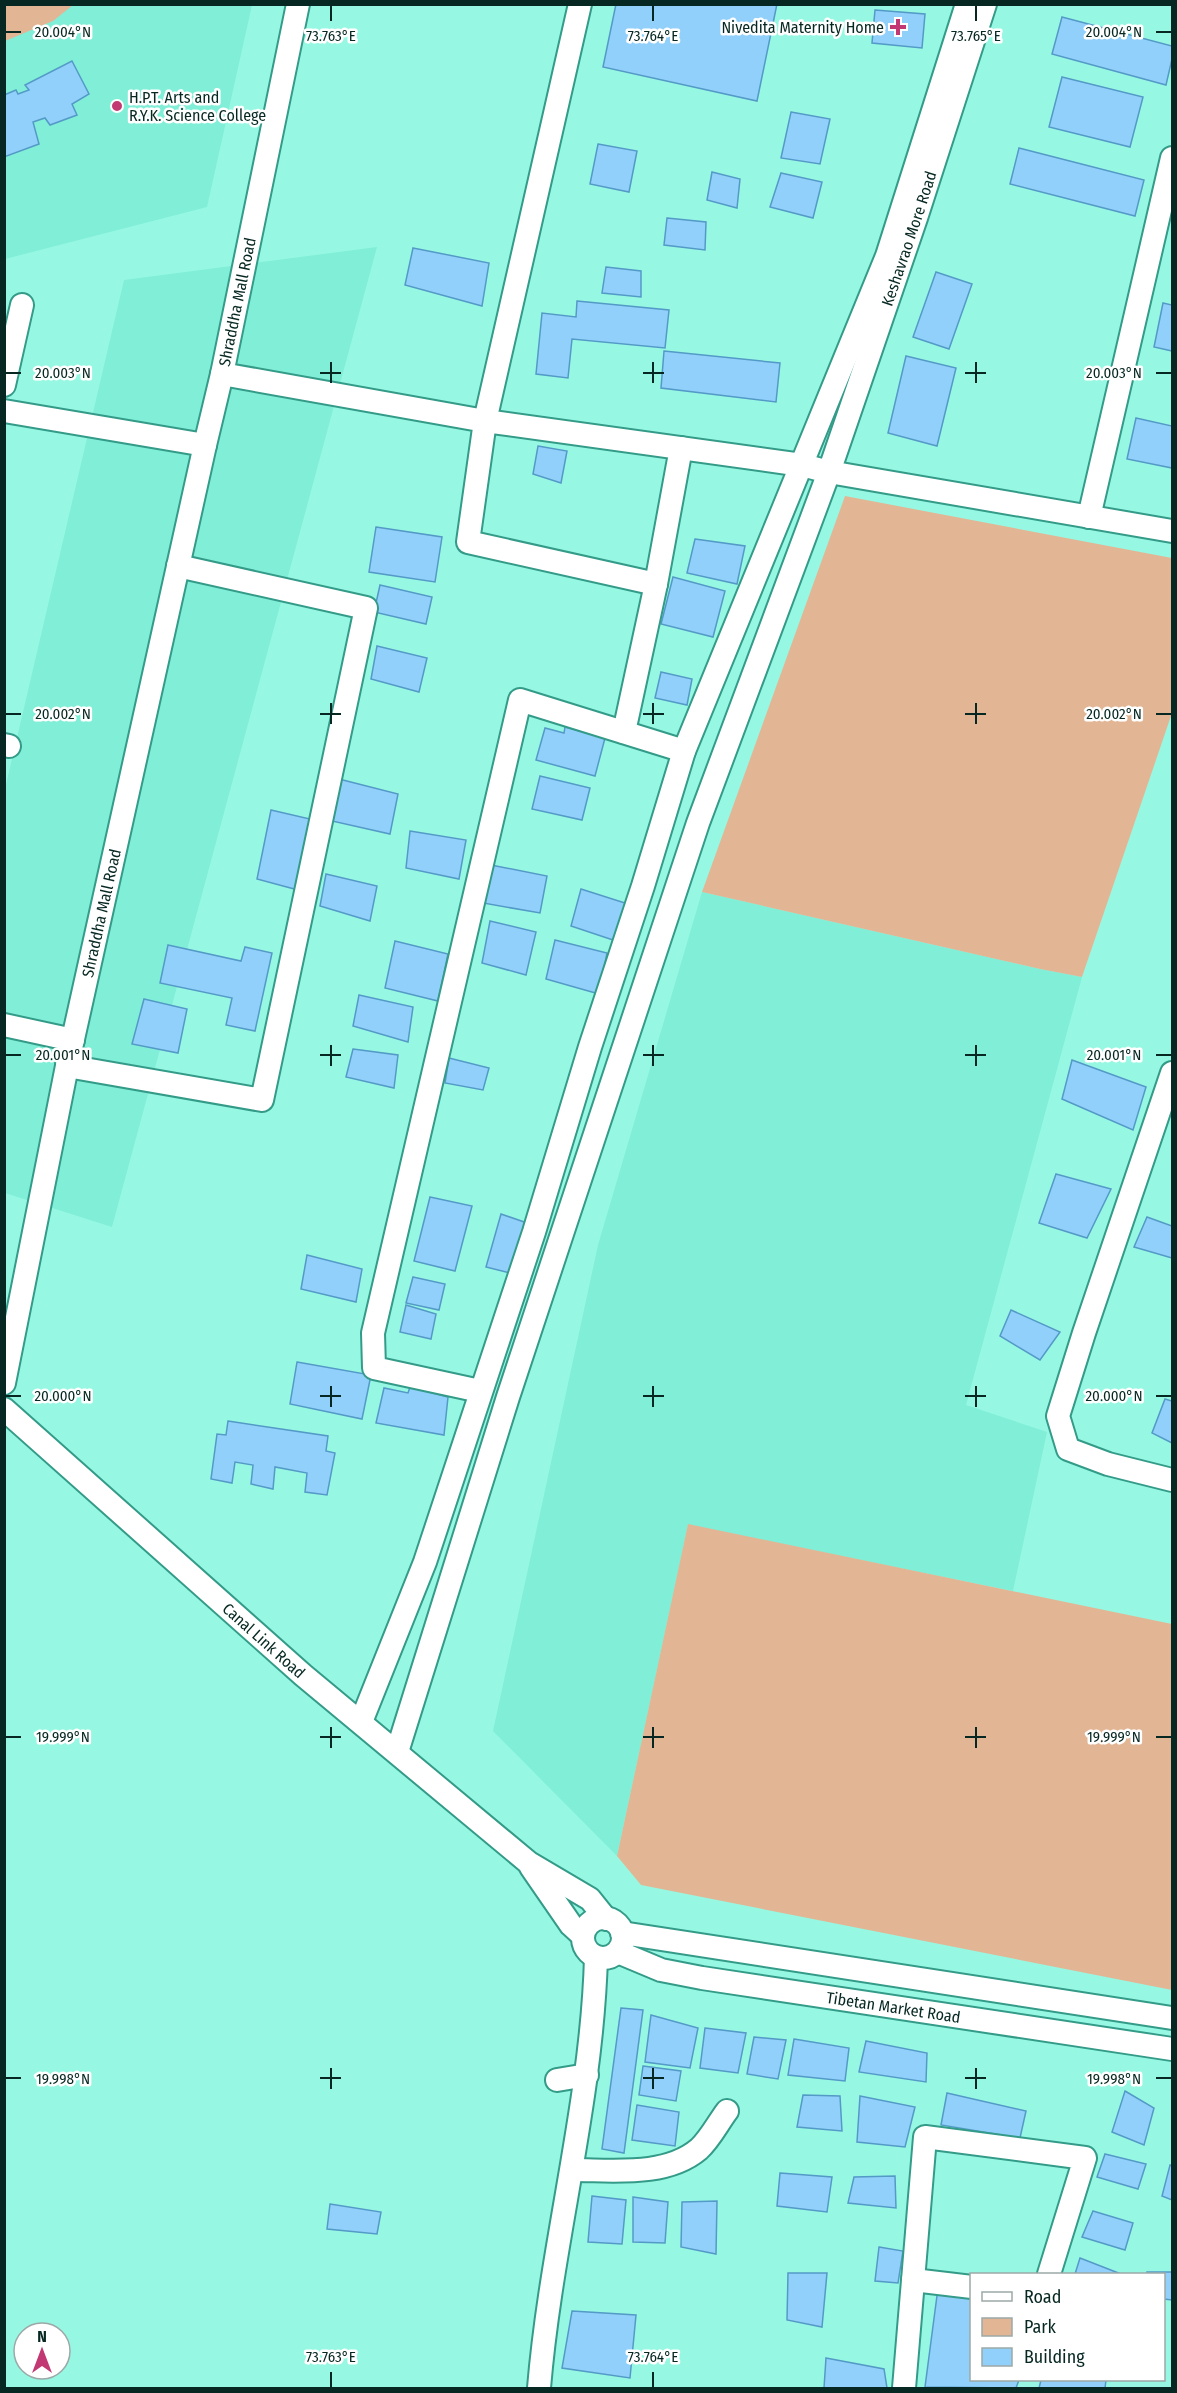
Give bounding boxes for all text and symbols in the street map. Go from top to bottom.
place label: Nivedita Maternity Home [721,18,884,37]
marker: Nivedita Maternity Home [889,18,907,36]
text: 20.004°N [35,23,91,41]
text: 20.004°N [1086,23,1142,41]
text: 73.763°E [306,27,356,45]
text: 73.764°E [628,27,678,45]
text: 73.765°E [951,27,1001,45]
place label: H.P.T. Arts and R.Y.K. Science College [129,88,266,125]
marker: H.P.T. Arts and R.Y.K. Science College [110,99,124,113]
street label: Keshavrao More Road [878,169,941,309]
street label: Shraddha Mall Road [215,236,260,368]
text: 20.003°N [35,364,91,382]
text: 20.003°N [1086,364,1142,382]
text: 20.002°N [35,705,91,723]
text: 20.002°N [1086,705,1142,723]
street label: Shraddha Mall Road [78,847,125,979]
text: 20.001°N [36,1046,90,1064]
text: 20.001°N [1087,1046,1141,1064]
text: 20.000°N [34,1387,92,1405]
text: 20.000°N [1085,1387,1143,1405]
street label: Canal Link Road [219,1599,309,1682]
text: 19.999°N [36,1728,90,1746]
text: 19.999°N [1087,1728,1141,1746]
street label: Tibetan Market Road [825,1988,962,2027]
text: 19.998°N [36,2070,90,2088]
text: 19.998°N [1087,2070,1141,2088]
legend [970,2273,1165,2381]
text: Road [1024,2286,1061,2308]
text: Park [1024,2316,1057,2338]
north arrow [12,2321,72,2381]
text: N [37,2327,47,2346]
text: Building [1024,2346,1085,2368]
text: 73.763°E [306,2348,356,2366]
text: 73.764°E [628,2348,678,2366]

